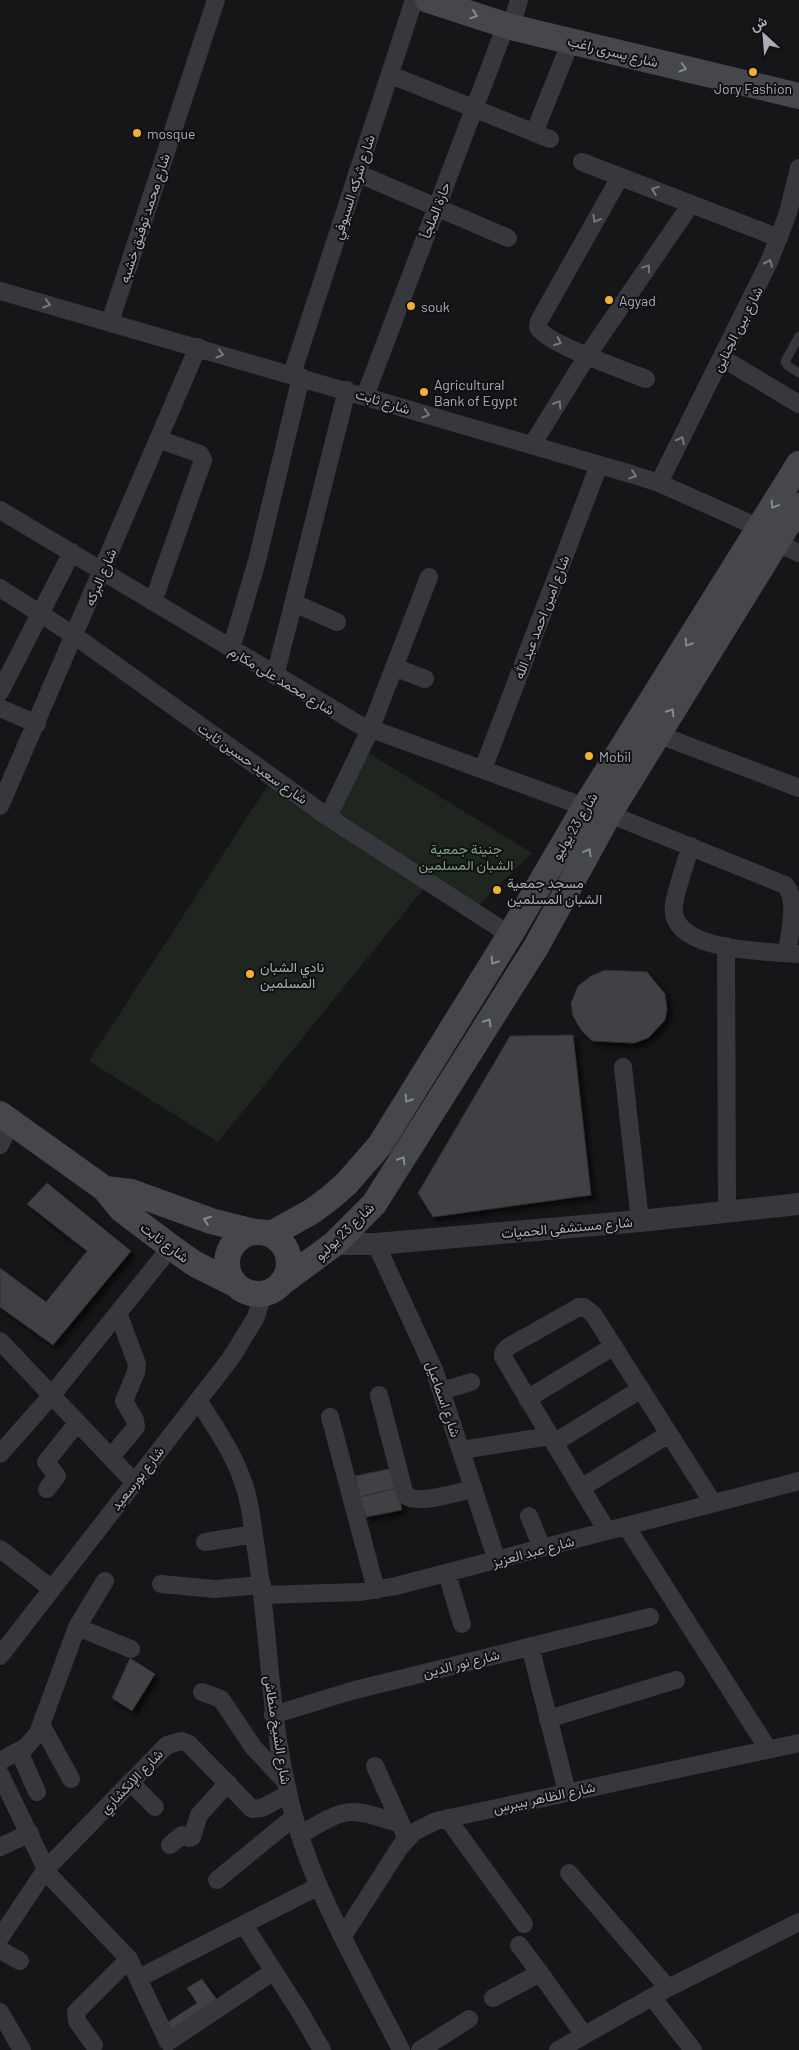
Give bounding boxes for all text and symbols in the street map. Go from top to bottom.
one-way arrow [470,9,478,19]
north arrow [739,10,789,60]
text: ش [747,11,770,35]
street label: شارع يسرى راغب [565,32,660,73]
one-way arrow [678,62,687,73]
marker: Jory Fashion [747,66,759,78]
place label: Jory Fashion [714,80,792,97]
place label: mosque [147,125,196,142]
marker: mosque [131,127,143,139]
street label: شارع شركه السيوفي [328,133,382,243]
street label: شارع محمد توفيق خشبه [115,151,176,286]
street label: حارة الملجأ [416,179,454,241]
one-way arrow [651,186,660,196]
one-way arrow [593,214,603,223]
one-way arrow [762,259,773,268]
one-way arrow [641,264,650,274]
street label: شارع بين الجناين [708,283,769,376]
place label: Agyad [619,292,656,309]
marker: Agyad [603,294,615,306]
one-way arrow [43,298,51,309]
place label: souk [421,298,450,315]
marker: souk [405,300,417,312]
one-way arrow [553,336,562,347]
one-way arrow [215,348,224,358]
place label: Agricultural Bank of Egypt [434,376,518,409]
street label: شارع ثابت [353,385,412,420]
marker: Agricultural Bank of Egypt [418,386,430,398]
one-way arrow [551,400,561,409]
one-way arrow [422,408,430,418]
one-way arrow [675,436,685,445]
one-way arrow [628,469,636,479]
one-way arrow [770,500,780,509]
street label: شارع البركه [80,546,122,609]
street label: شارع امين احمد عبد الله [510,553,575,682]
one-way arrow [685,638,694,647]
street label: شارع محمد على مكارم [225,642,338,721]
one-way arrow [665,709,675,718]
street label: شارع سعيد حسين ثابت [193,719,311,810]
place label: Mobil [599,748,631,765]
marker: Mobil [583,750,595,762]
street label: شارع 23 يوليو [547,789,603,864]
park label: جنينة جمعية الشبان المسلمين [418,840,514,874]
one-way arrow [582,848,592,857]
place label: مسجد جمعية الشبان المسلمين [507,874,602,908]
marker: مسجد جمعية الشبان المسلمين [491,884,503,896]
one-way arrow [490,956,500,965]
place label: نادي الشبان المسلمين [260,958,324,992]
marker: نادي الشبان المسلمين [244,968,256,980]
one-way arrow [482,1019,492,1028]
one-way arrow [404,1094,414,1103]
one-way arrow [396,1156,405,1165]
street label: شارع 23 يوليو [311,1199,379,1266]
street label: شارع مستشفى الحميات [501,1213,634,1244]
one-way arrow [203,1216,212,1226]
street label: شارع ثابت [136,1218,193,1268]
street label: شارع اسماعيل [420,1359,465,1440]
street label: شارع بورسعيد [107,1443,170,1515]
street label: شارع عبد العزيز [489,1532,577,1573]
street label: شارع نور الدين [421,1645,502,1684]
street label: شارع الشيخ منطاش [258,1674,295,1786]
street label: شارع الإنكشاري [96,1745,169,1820]
street label: شارع الظاهر بيبرس [491,1778,597,1819]

